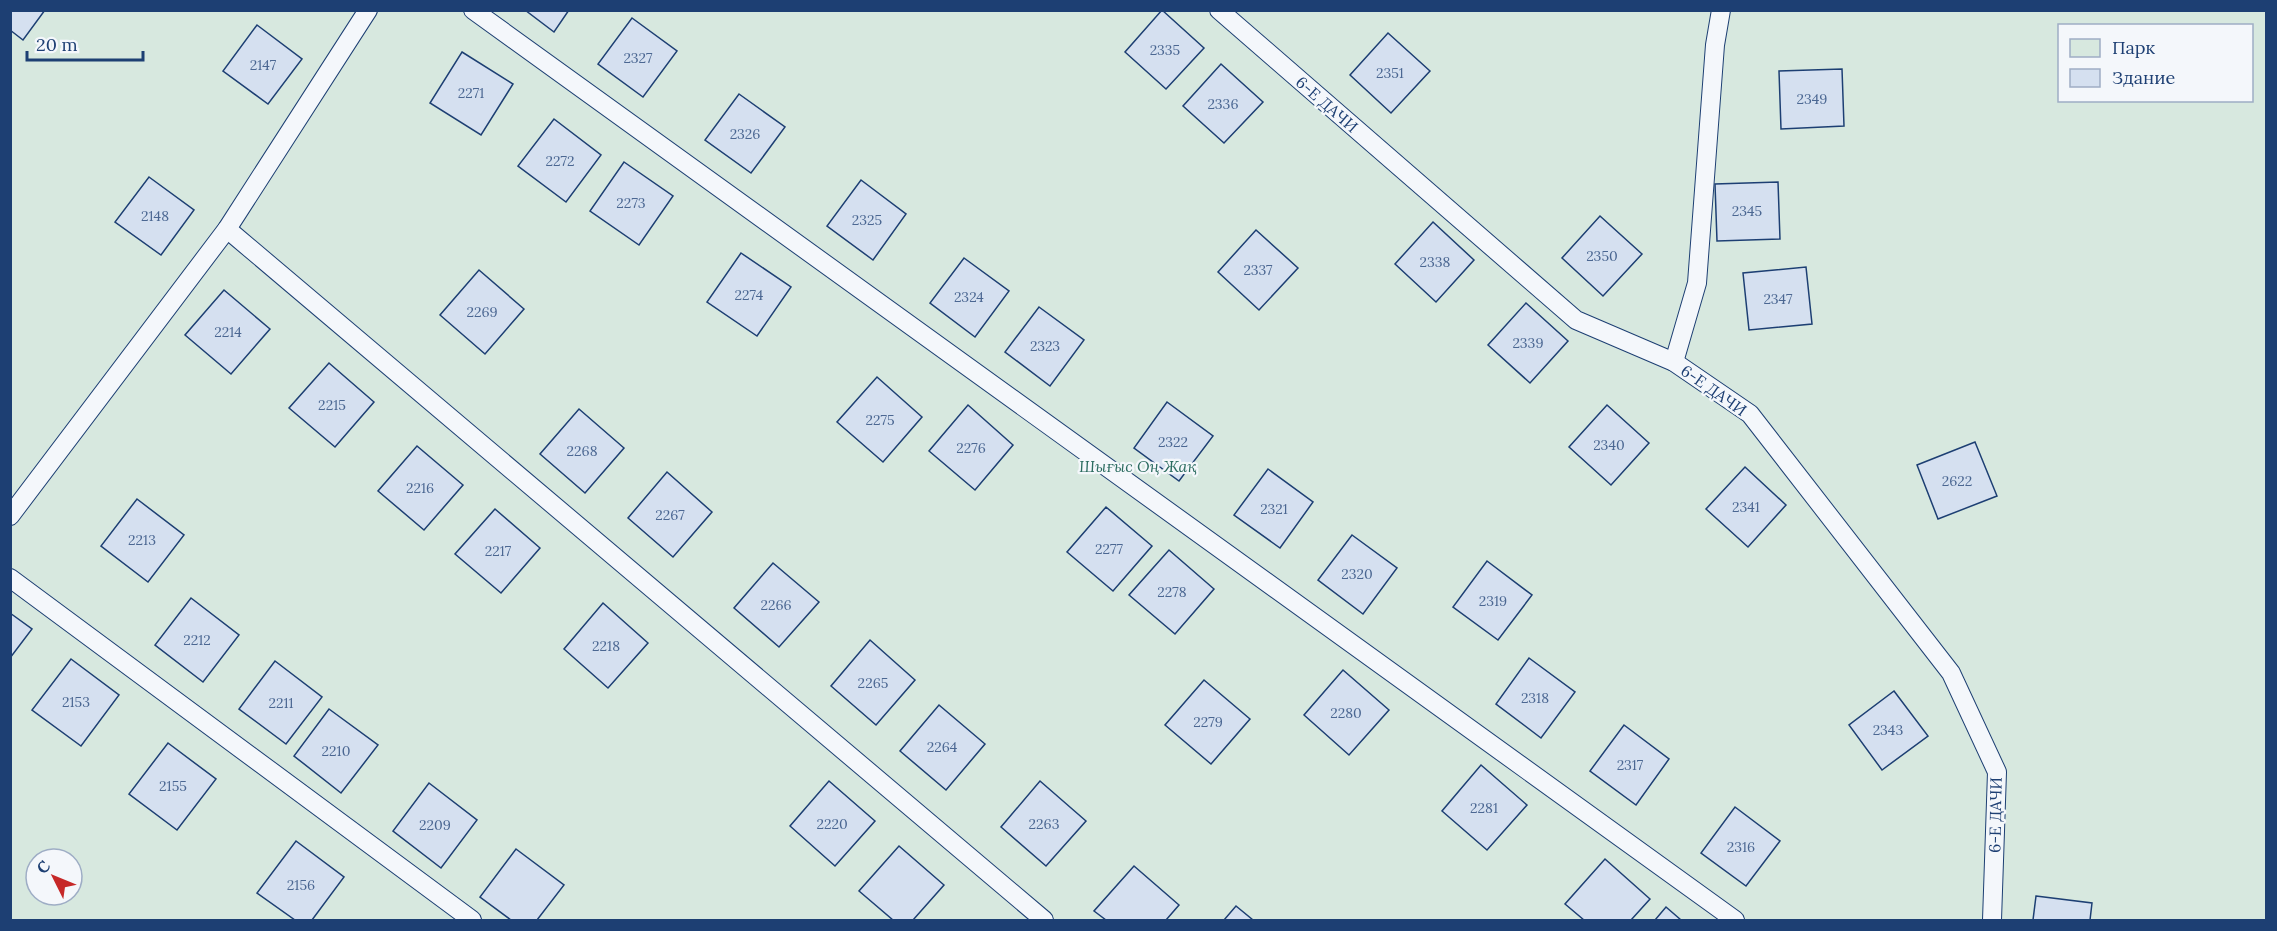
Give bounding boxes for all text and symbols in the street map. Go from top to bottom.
scale bar [27,24,142,62]
legend [2058,24,2253,102]
text: 20 m [36,33,78,56]
text: Парк [2112,36,2156,59]
house number: 2335 [1150,41,1180,59]
house number: 2327 [623,49,653,67]
house number: 2147 [250,56,277,74]
house number: 2351 [1376,64,1404,82]
text: Здание [2112,66,2175,89]
street label: 6-Е ДАЧИ [1292,72,1362,136]
house number: 2271 [458,84,484,102]
house number: 2349 [1797,90,1827,108]
house number: 2336 [1208,95,1239,113]
house number: 2326 [730,125,760,143]
house number: 2272 [545,152,575,170]
house number: 2273 [616,194,646,212]
house number: 2345 [1732,202,1762,220]
house number: 2148 [141,207,169,225]
house number: 2325 [852,211,882,229]
house number: 2350 [1586,247,1618,265]
house number: 2338 [1420,253,1451,271]
house number: 2337 [1243,261,1273,279]
house number: 2274 [735,286,764,304]
house number: 2324 [954,288,984,306]
house number: 2347 [1763,290,1793,308]
house number: 2269 [466,303,498,321]
house number: 2214 [214,323,242,341]
house number: 2339 [1513,334,1544,352]
house number: 2323 [1030,337,1060,355]
street label: 6-Е ДАЧИ [1677,360,1751,420]
house number: 2215 [318,396,346,414]
house number: 2275 [865,411,895,429]
house number: 2322 [1158,433,1188,451]
house number: 2340 [1593,436,1625,454]
house number: 2276 [956,439,986,457]
house number: 2268 [567,442,598,460]
park label: Шығыс Оң Жақ [1079,456,1197,476]
house number: 2622 [1942,472,1972,490]
house number: 2216 [406,479,434,497]
house number: 2341 [1732,498,1760,516]
house number: 2321 [1260,500,1288,518]
house number: 2267 [655,506,685,524]
house number: 2213 [128,531,156,549]
house number: 2277 [1095,540,1124,558]
house number: 2217 [485,542,512,560]
house number: 2320 [1341,565,1373,583]
house number: 2278 [1157,583,1187,601]
house number: 2319 [1479,592,1507,610]
house number: 2266 [760,596,792,614]
house number: 2212 [183,631,211,649]
house number: 2218 [592,637,620,655]
house number: 2265 [858,674,888,692]
house number: 2318 [1521,689,1549,707]
house number: 2153 [62,693,90,711]
house number: 2211 [268,694,294,712]
house number: 2280 [1330,704,1362,722]
house number: 2279 [1193,713,1223,731]
house number: 2343 [1873,721,1903,739]
house number: 2264 [927,738,958,756]
house number: 2210 [322,742,350,760]
house number: 2317 [1617,756,1644,774]
house number: 2155 [159,777,187,795]
street label: 6-Е ДАЧИ [1984,777,2006,853]
house number: 2281 [1470,799,1498,817]
house number: 2220 [816,815,848,833]
house number: 2263 [1029,815,1060,833]
house number: 2209 [419,816,451,834]
house number: 2316 [1727,838,1755,856]
north arrow [24,847,84,907]
text: С [32,856,54,878]
house number: 2156 [287,876,315,894]

